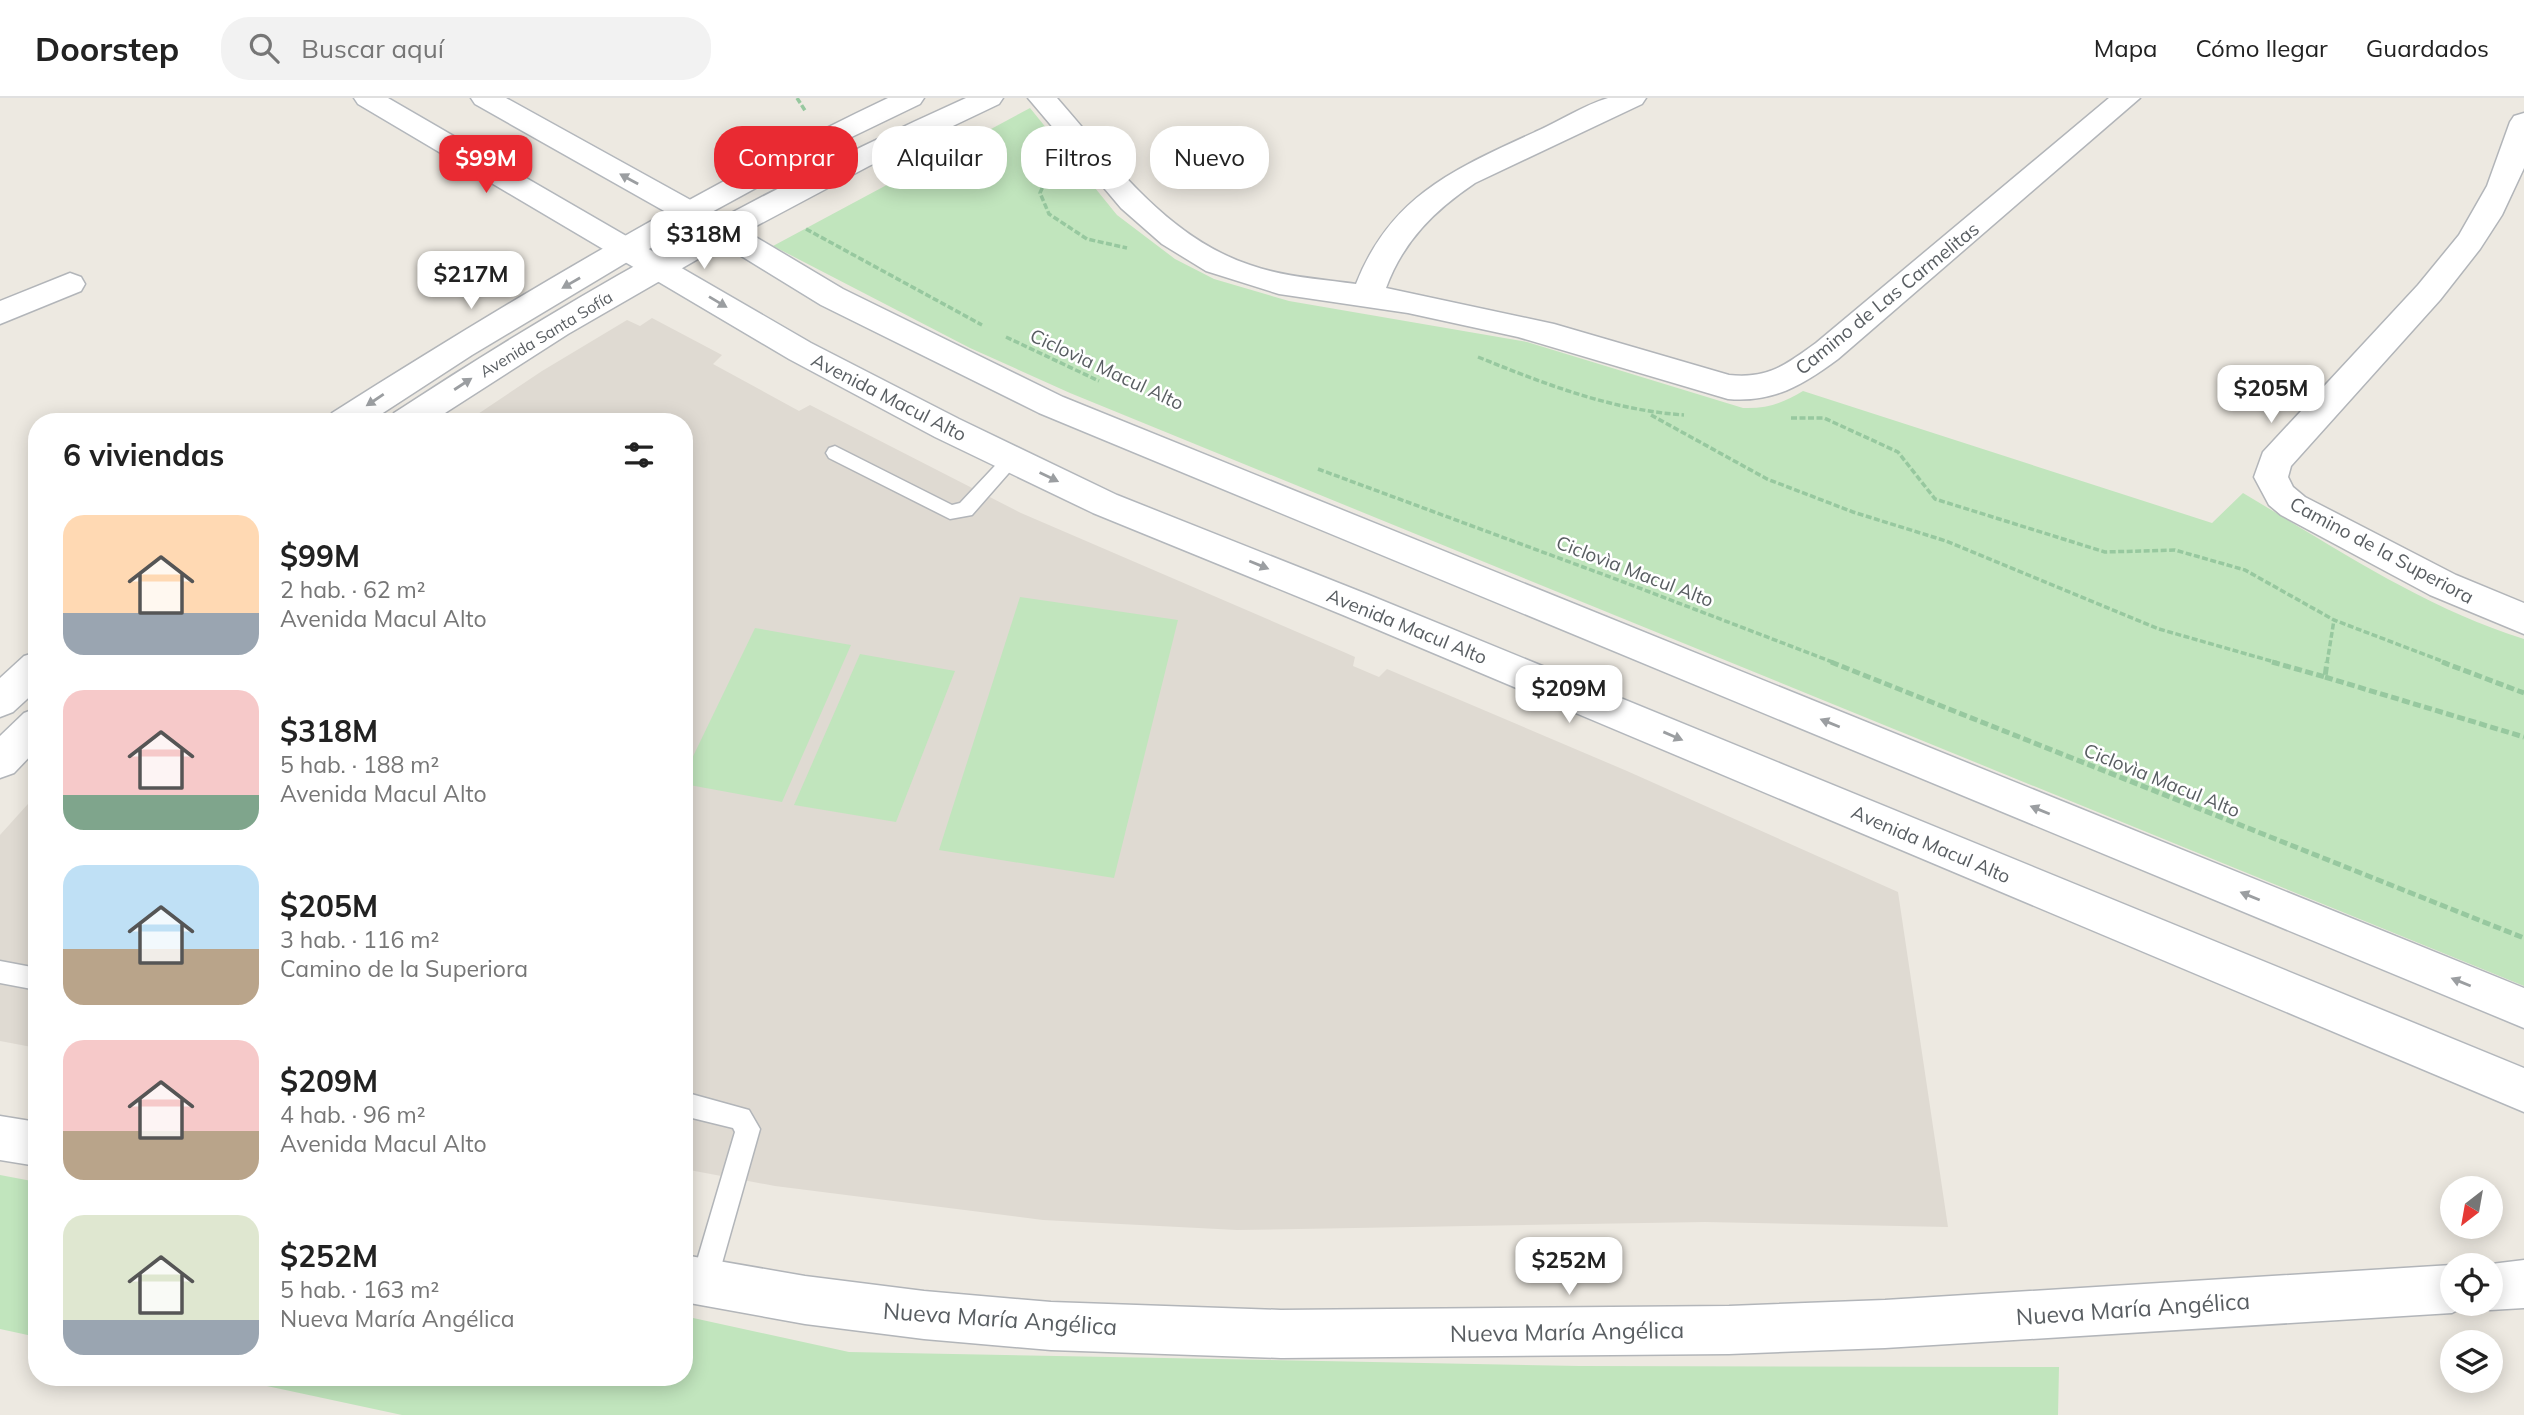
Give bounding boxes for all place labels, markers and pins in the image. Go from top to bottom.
pin: $99M [445,136,527,195]
pin: $318M [655,212,753,271]
pin: $217M [422,252,520,311]
pin: $205M [2222,366,2320,425]
pin: $209M [1520,666,1618,725]
pin: $252M [1520,1238,1618,1297]

